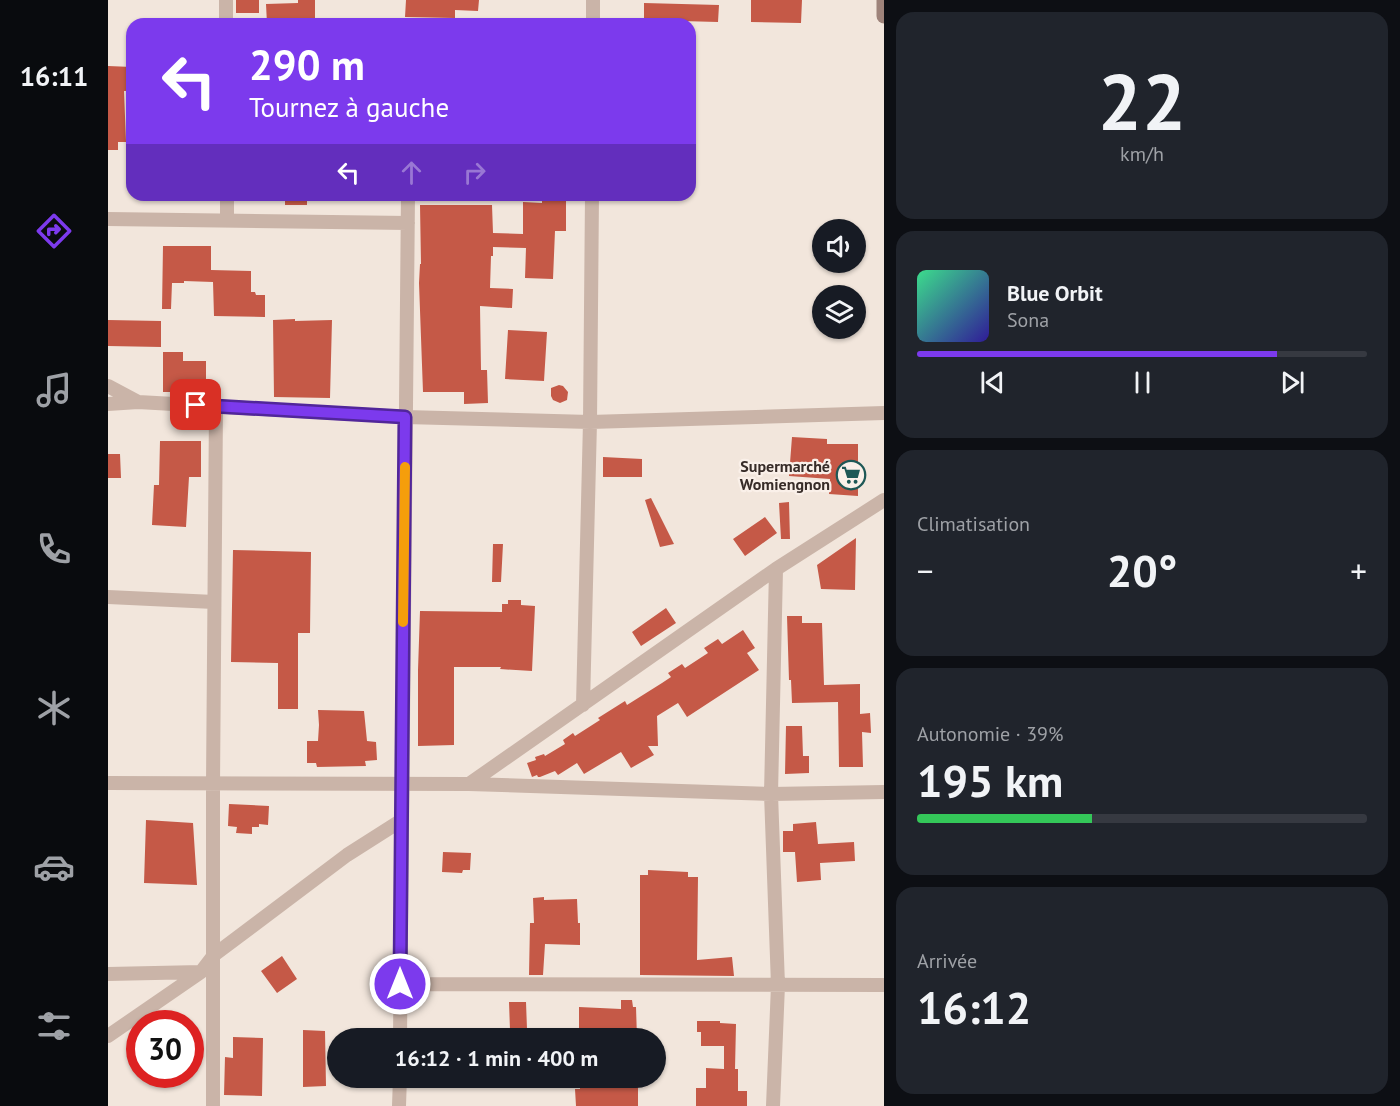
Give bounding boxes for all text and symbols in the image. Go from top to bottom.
text: 290 m [249,37,365,92]
icon: left [150,42,228,120]
text: 22 [1098,51,1186,152]
text: 16:11 [20,59,88,93]
text: Tournez à gauche [249,90,449,124]
text: km/h [1120,141,1164,167]
icon: left [332,156,365,189]
icon: ahead [395,156,428,189]
icon: right [458,156,491,189]
icon: directions [33,210,75,252]
map controls [812,219,866,339]
button: sound [812,219,866,273]
text: Blue Orbit [1007,279,1103,307]
button: layers [812,285,866,339]
text: Sona [1007,307,1049,333]
icon: previous [976,366,1009,399]
icon: pause [1126,366,1159,399]
icon: next [1276,366,1309,399]
icon: music [33,369,75,411]
pin [170,379,221,430]
icon: arrive [179,388,212,421]
place label: Supermarché Womiengnon [740,456,830,494]
supermarket icon: Supermarché Womiengnon [835,459,867,491]
text: Climatisation [917,511,1030,537]
icon: phone [33,528,75,570]
text: 20° [1107,541,1177,599]
text: − [917,549,934,592]
text: + [1350,549,1367,592]
icon: climate [33,687,75,729]
text: Autonomie · 39% [917,721,1063,747]
text: 195 km [917,751,1063,809]
icon: car [33,846,75,888]
text: Arrivée [917,948,977,974]
position arrow [368,952,432,1016]
text: 16:12 [917,978,1031,1036]
icon: filters [33,1005,75,1047]
speed limit sign: 30 [126,1010,204,1088]
text: 16:12 · 1 min · 400 m [395,1044,598,1072]

